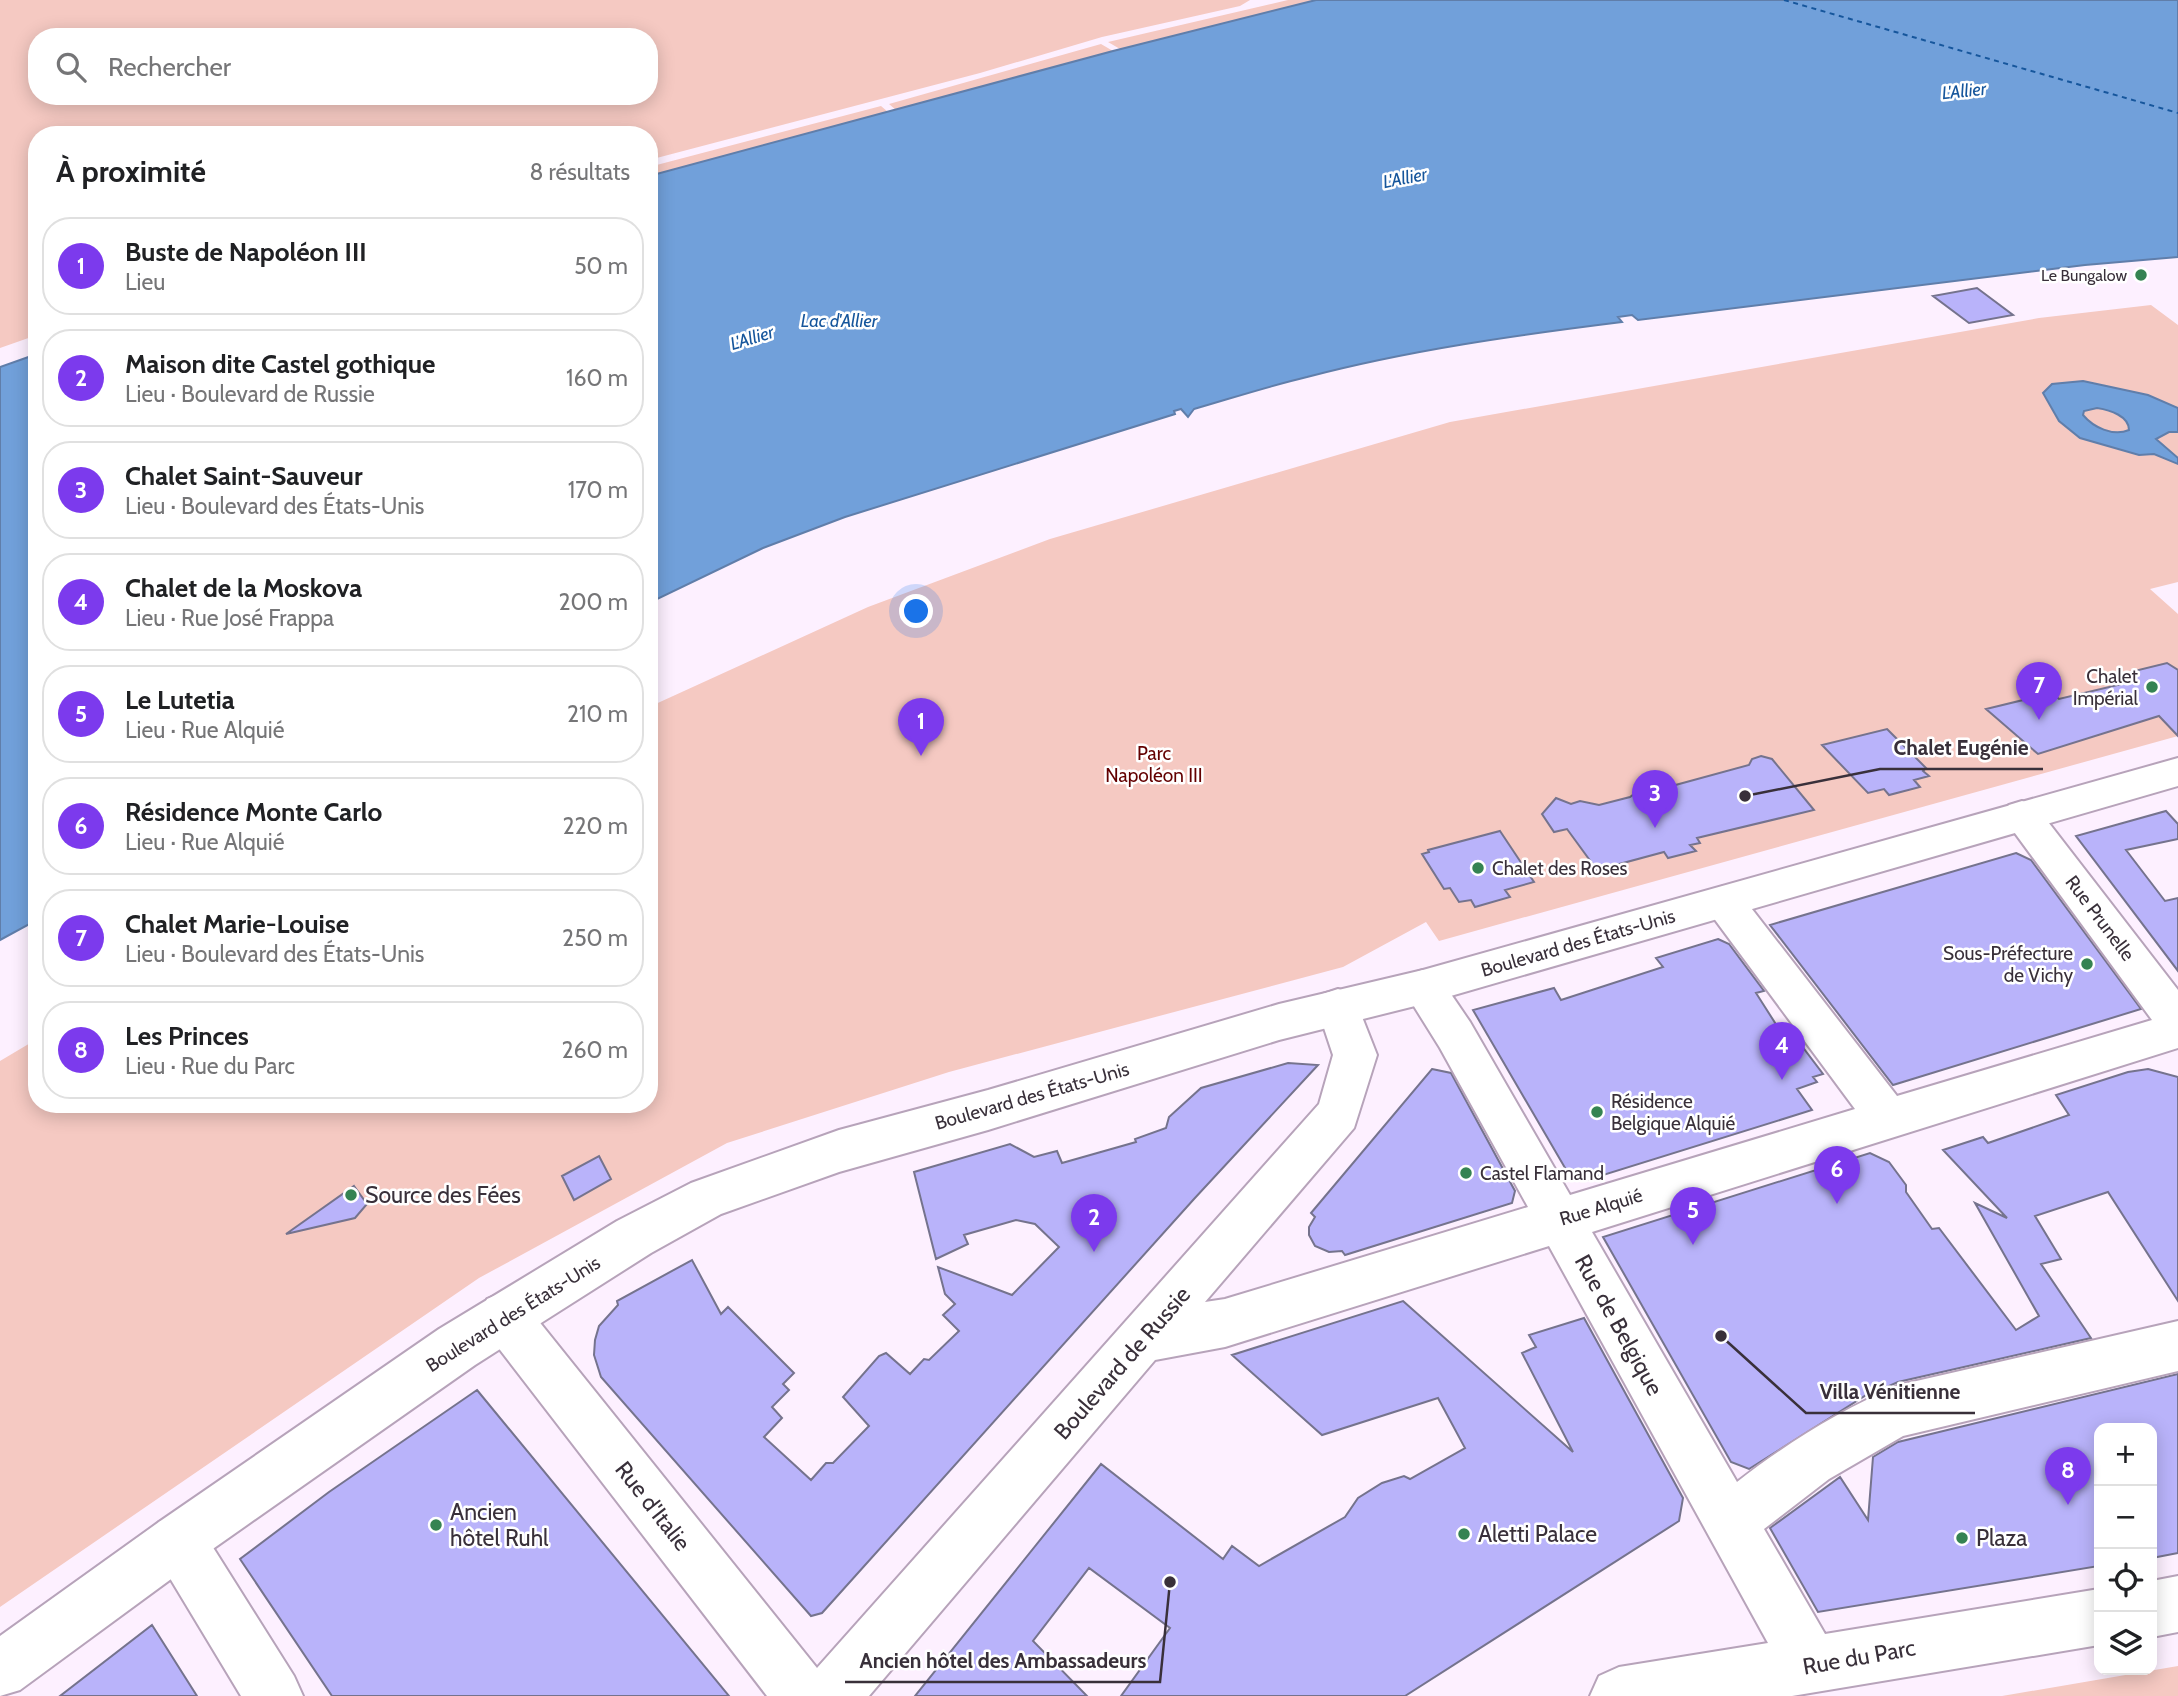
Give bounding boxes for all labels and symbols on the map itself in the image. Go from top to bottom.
water label: L'Allier [1941,78,1989,104]
water label: L'Allier [1381,163,1430,193]
place label: Le Bungalow [2041,266,2127,285]
marker: Le Bungalow [2133,267,2149,283]
water label: Lac d'Allier [801,310,879,332]
water label: L'Allier [727,321,778,355]
your location [899,594,933,628]
pin: 7 [2016,662,2062,720]
place label: Chalet Impérial [2073,665,2139,710]
marker: Chalet Impérial [2144,679,2160,695]
pin: 1 [898,698,944,756]
callout: Chalet Eugénie [1880,727,2043,769]
text: Chalet Eugénie [1894,735,2029,760]
park label: Parc Napoléon III [1105,742,1203,787]
pin: 3 [1632,770,1678,828]
place label: Chalet des Roses [1492,857,1627,880]
marker: Chalet des Roses [1470,860,1486,876]
street label: Rue Prunelle [2060,871,2140,965]
street label: Boulevard des États-Unis [1478,903,1678,982]
place label: Sous-Préfecture de Vichy [1943,942,2073,987]
marker: Sous-Préfecture de Vichy [2079,956,2095,972]
pin: 4 [1759,1022,1805,1080]
street label: Boulevard des États-Unis [932,1056,1132,1135]
place label: Résidence Belgique Alquié [1611,1090,1735,1135]
marker: Résidence Belgique Alquié [1589,1104,1605,1120]
pin: 6 [1814,1146,1860,1204]
place label: Castel Flamand [1480,1162,1604,1185]
marker: Castel Flamand [1458,1165,1474,1181]
place label: Source des Fées [365,1181,521,1209]
street label: Rue Alquié [1557,1183,1645,1230]
marker: Source des Fées [343,1187,359,1203]
pin: 5 [1670,1187,1716,1245]
pin: 2 [1071,1194,1117,1252]
street label: Boulevard des États-Unis [421,1250,604,1377]
street label: Rue de Belgique [1569,1250,1669,1400]
street label: Boulevard de Russie [1048,1281,1196,1445]
callout: Villa Vénitienne [1806,1371,1975,1413]
text: Villa Vénitienne [1820,1379,1960,1404]
pin: 8 [2045,1447,2091,1505]
street label: Rue d'Italie [609,1456,697,1556]
place label: Ancien hôtel Ruhl [450,1498,549,1552]
marker: Ancien hôtel Ruhl [428,1517,444,1533]
place label: Aletti Palace [1478,1520,1597,1548]
place label: Plaza [1976,1524,2027,1552]
marker: Aletti Palace [1456,1526,1472,1542]
marker: Plaza [1954,1530,1970,1546]
street label: Rue du Parc [1800,1633,1918,1681]
callout: Ancien hôtel des Ambassadeurs [845,1640,1160,1682]
text: Ancien hôtel des Ambassadeurs [860,1648,1147,1673]

